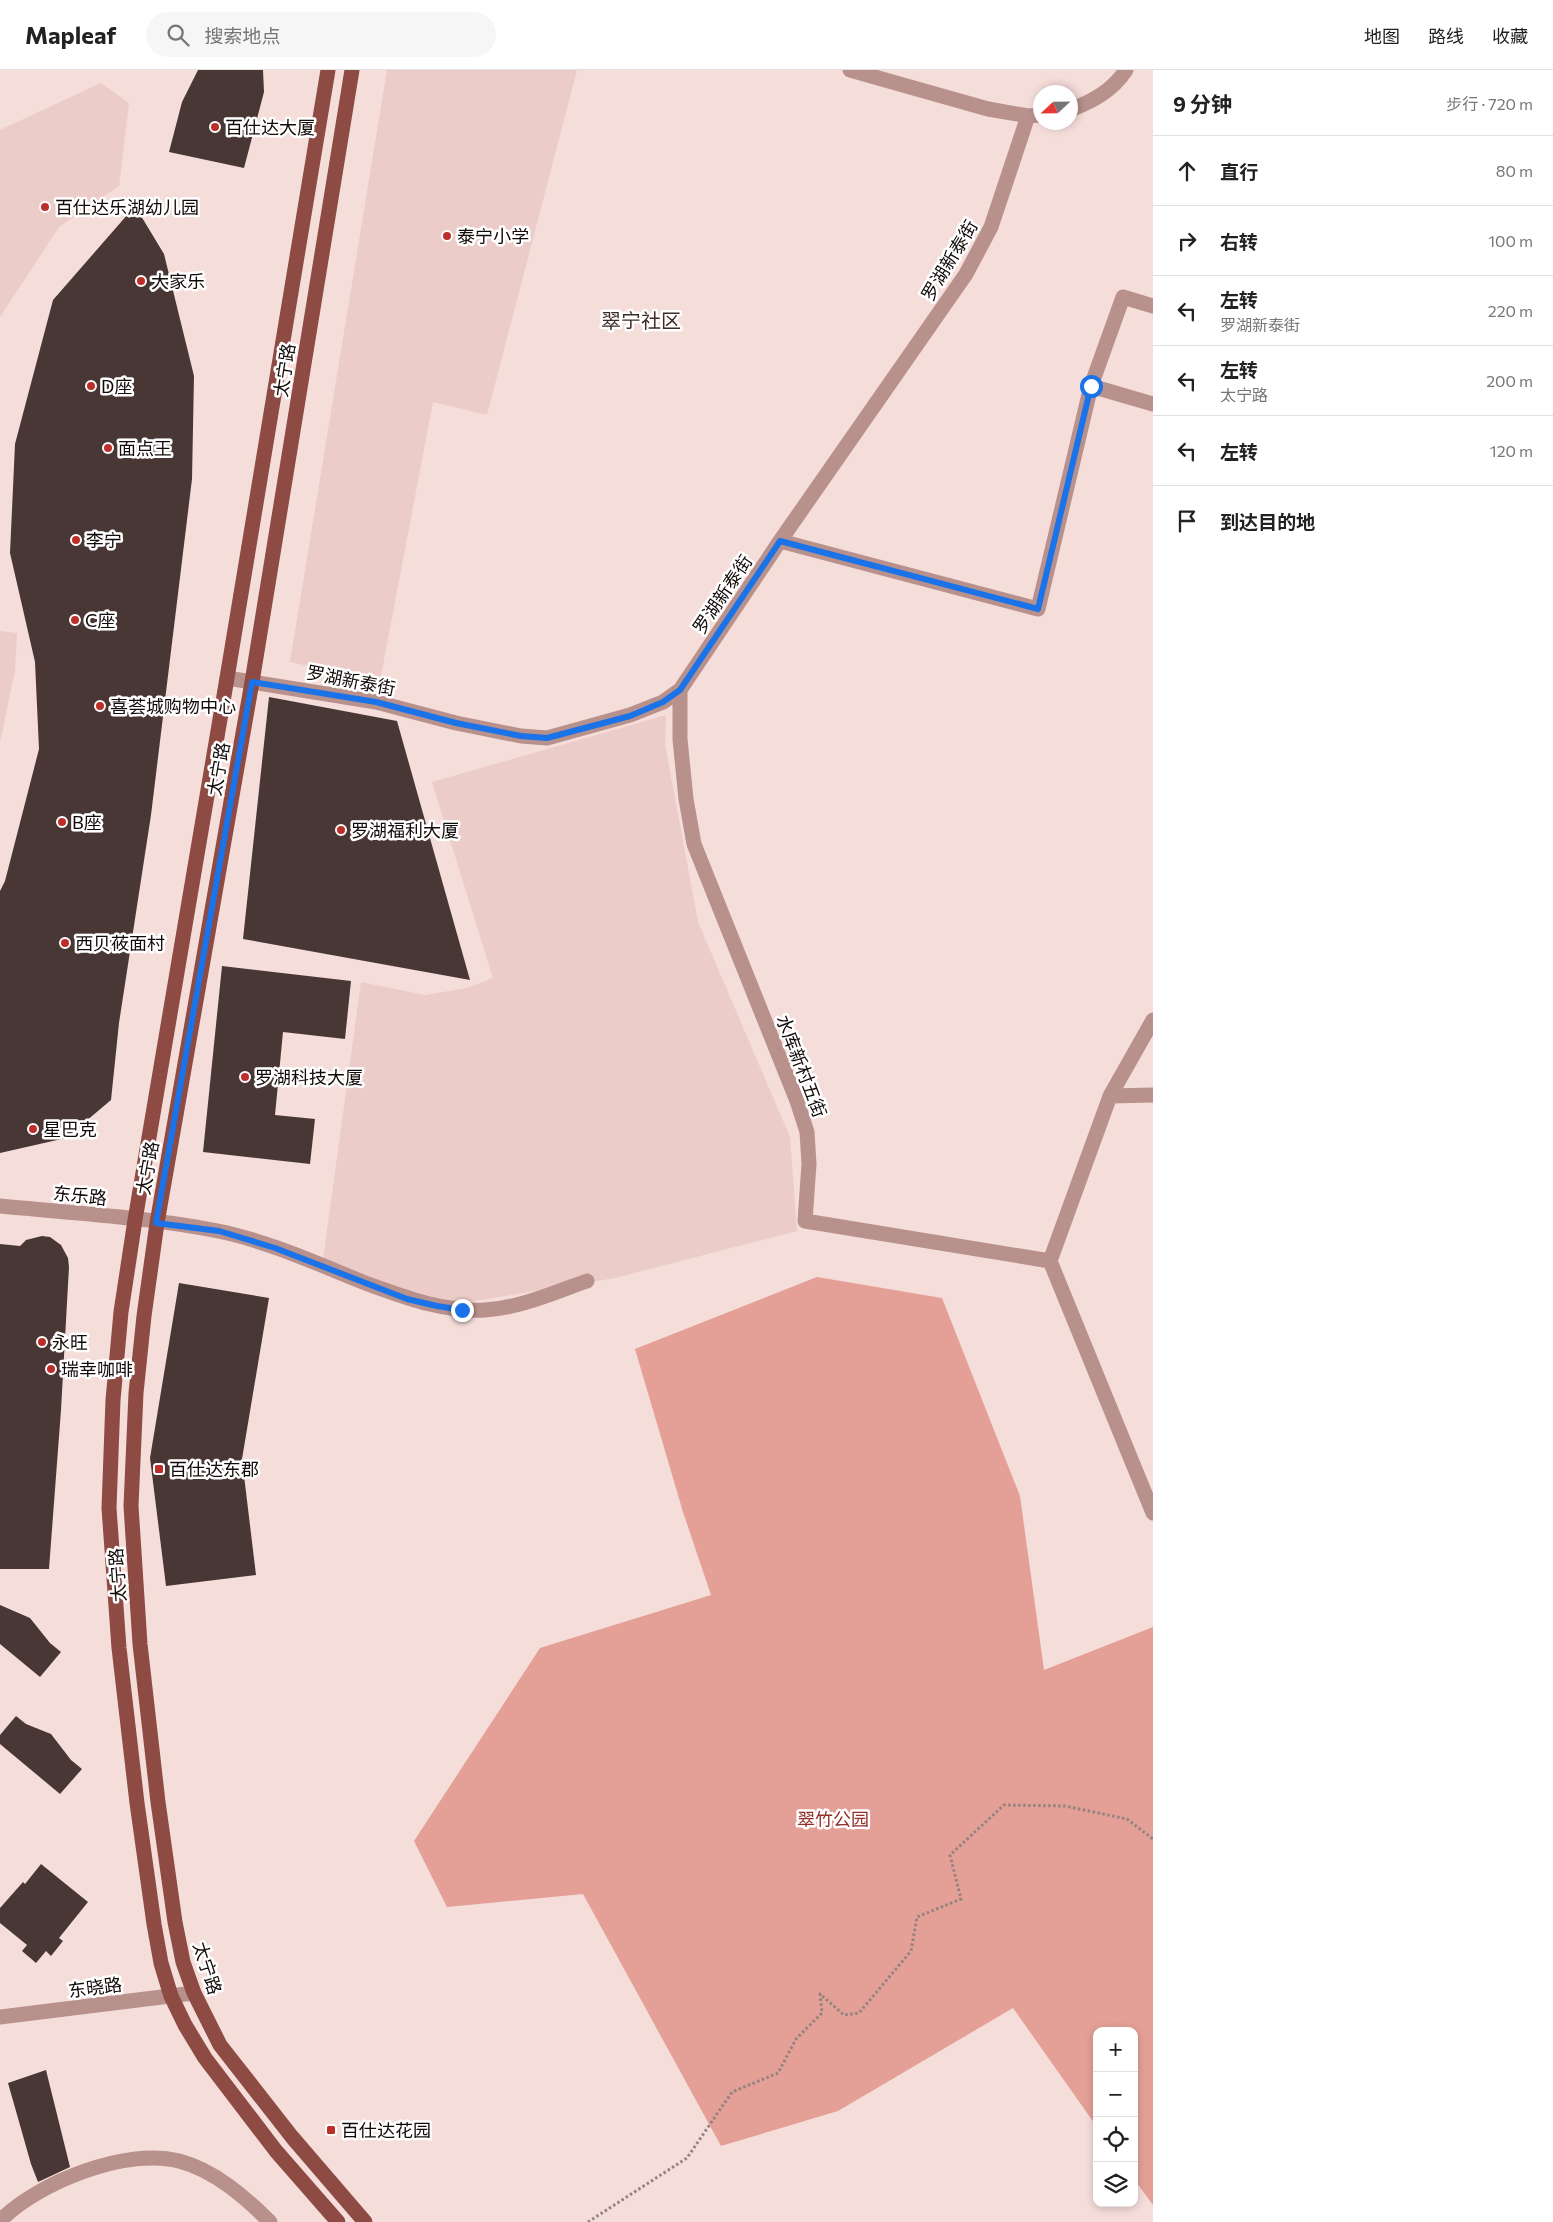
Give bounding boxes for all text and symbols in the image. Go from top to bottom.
search box [146,12,496,57]
text: Mapleaf [25,20,116,49]
icon: search [164,21,192,49]
text: 搜索地点 [204,24,280,47]
text: 地图 [1364,25,1400,47]
text: 路线 [1428,25,1464,47]
text: 收藏 [1492,25,1528,47]
north arrow [1033,85,1078,130]
text: 9 分钟 [1173,91,1232,116]
text: 步行 · 720 m [1446,94,1533,113]
place label: 百仕达大厦 [225,116,315,138]
marker: 百仕达大厦 [209,121,221,133]
icon: ahead [1173,157,1201,185]
text: 直行 [1220,160,1258,183]
text: 80 m [1496,161,1533,180]
place label: 百仕达乐湖幼儿园 [55,196,199,218]
marker: 百仕达乐湖幼儿园 [39,201,51,213]
street label: 罗湖新泰街 [916,216,982,304]
place label: 泰宁小学 [457,225,529,247]
icon: right [1173,227,1201,255]
marker: 泰宁小学 [441,230,453,242]
text: 右转 [1220,230,1258,253]
text: 100 m [1488,231,1533,250]
place label: 大家乐 [151,270,205,292]
marker: 大家乐 [135,275,147,287]
text: 左转 [1220,288,1258,311]
icon: left [1173,297,1201,325]
text: 220 m [1488,301,1533,320]
district label: 翠宁社区 [601,308,681,332]
text: 罗湖新泰街 [1220,315,1300,334]
street label: 太宁路 [269,342,299,398]
text: 左转 [1220,358,1258,381]
icon: left [1173,367,1201,395]
text: 200 m [1486,371,1533,390]
place label: D座 [101,375,132,397]
route start [1080,375,1103,398]
marker: D座 [85,380,97,392]
text: 太宁路 [1220,385,1268,404]
place label: 面点王 [118,437,172,459]
icon: left [1173,437,1201,465]
text: 左转 [1220,440,1258,463]
text: 120 m [1490,441,1533,460]
marker: 面点王 [102,442,114,454]
icon: arrive [1173,507,1201,535]
text: 到达目的地 [1220,510,1315,533]
place label: 李宁 [86,529,122,551]
marker: 李宁 [70,534,82,546]
street label: 罗湖新泰街 [688,551,756,637]
place label: C座 [85,609,115,631]
marker: C座 [69,614,81,626]
street label: 罗湖新泰街 [305,661,397,699]
place label: 喜荟城购物中心 [110,695,236,717]
marker: 喜荟城购物中心 [94,700,106,712]
street label: 太宁路 [202,741,234,797]
place label: B座 [72,811,102,833]
marker: B座 [56,816,68,828]
place label: 罗湖福利大厦 [351,819,459,841]
marker: 罗湖福利大厦 [335,824,347,836]
place label: 西贝莜面村 [75,932,165,954]
marker: 西贝莜面村 [59,937,71,949]
street label: 水库新村五街 [772,1012,832,1120]
place label: 罗湖科技大厦 [255,1066,363,1088]
marker: 罗湖科技大厦 [239,1071,251,1083]
place label: 星巴克 [43,1118,97,1140]
marker: 星巴克 [27,1123,39,1135]
street label: 太宁路 [131,1140,163,1196]
street label: 东乐路 [52,1181,108,1209]
route end [451,1299,474,1322]
place label: 永旺 [52,1331,88,1353]
marker: 永旺 [36,1336,48,1348]
place label: 瑞幸咖啡 [61,1358,133,1380]
marker: 瑞幸咖啡 [45,1363,57,1375]
place label: 百仕达东郡 [169,1458,259,1480]
marker: 百仕达东郡 [153,1463,165,1475]
street label: 太宁路 [104,1547,130,1603]
park label: 翠竹公园 [797,1808,869,1830]
street label: 太宁路 [189,1939,227,1997]
street label: 东晓路 [67,1973,123,2001]
map controls [1093,2027,1138,2207]
button: + [1093,2027,1138,2072]
button: − [1093,2072,1138,2117]
button: locate [1093,2117,1138,2162]
place label: 百仕达花园 [341,2119,431,2141]
marker: 百仕达花园 [325,2124,337,2136]
button: layers [1093,2162,1138,2207]

